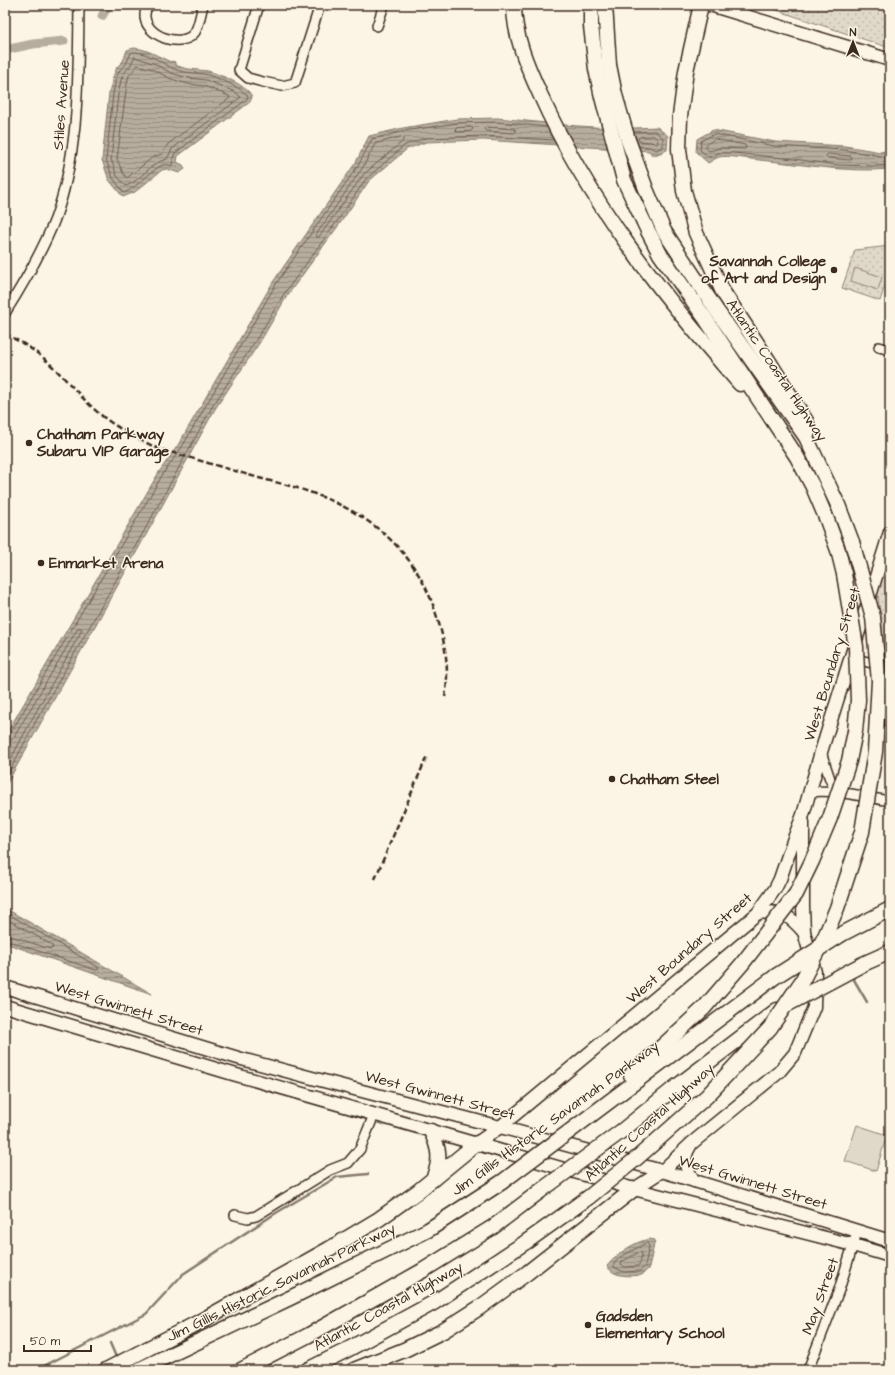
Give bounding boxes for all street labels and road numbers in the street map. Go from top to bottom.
street label: Stiles Avenue [48,59,75,151]
street label: Atlantic Coastal Highway [720,295,832,446]
street label: West Boundary Street [799,584,867,744]
street label: West Boundary Street [622,888,757,1010]
street label: West Gwinnett Street [52,976,206,1041]
street label: Jim Gillis Historic Savannah Parkway [447,1036,664,1202]
street label: Atlantic Coastal Highway [580,1058,719,1187]
street label: West Gwinnett Street [363,1065,517,1126]
street label: West Gwinnett Street [676,1150,830,1215]
street label: Jim Gillis Historic Savannah Parkway [163,1218,399,1348]
street label: May Street [797,1255,845,1338]
street label: Atlantic Coastal Highway [310,1257,467,1357]

